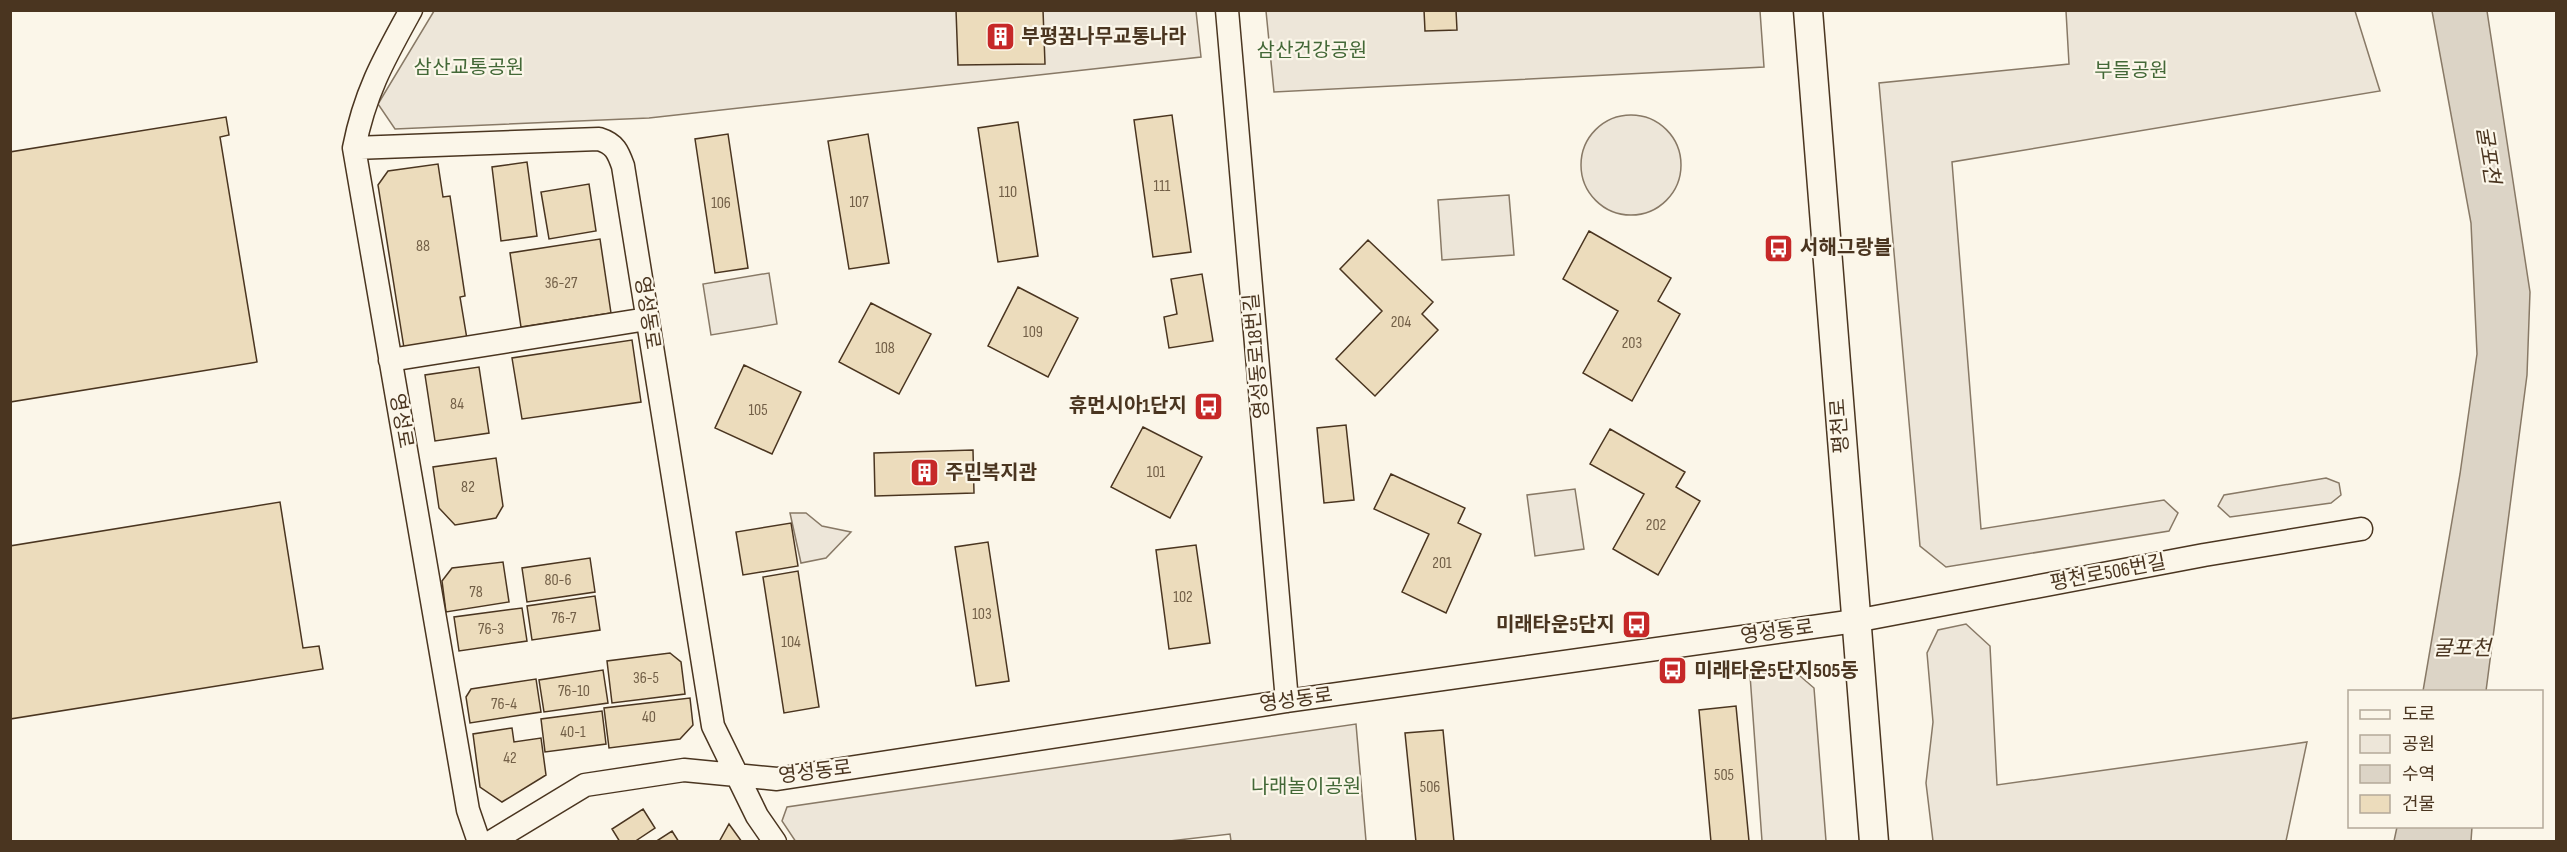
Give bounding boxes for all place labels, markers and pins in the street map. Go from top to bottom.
building icon: 부평꿈나무교통나라 [984,21,1016,53]
place label: 부평꿈나무교통나라 [1021,25,1187,49]
bus stop icon: 서해그랑블 [1763,232,1795,264]
place label: 서해그랑블 [1800,236,1892,260]
bus stop icon: 휴먼시아1단지 [1192,390,1224,422]
place label: 휴먼시아1단지 [1069,394,1187,418]
building icon: 주민복지관 [908,457,940,489]
place label: 주민복지관 [945,461,1038,485]
bus stop icon: 미래타운5단지 [1620,609,1652,641]
place label: 미래타운5단지 [1496,613,1615,637]
bus stop icon: 미래타운5단지505동 [1657,655,1689,687]
place label: 미래타운5단지505동 [1694,659,1859,683]

